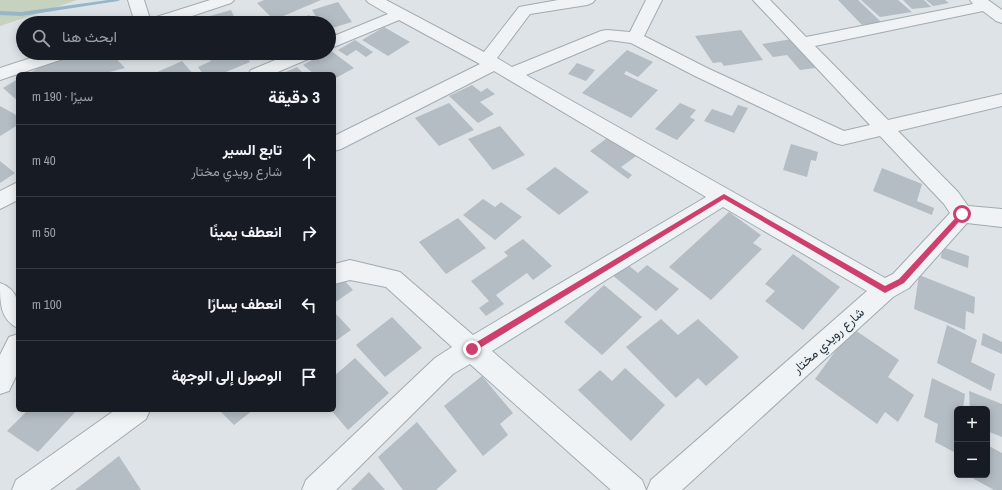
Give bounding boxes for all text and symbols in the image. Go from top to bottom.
search box [16,16,336,60]
text: ابحث هنا [62,26,117,47]
icon: search [30,27,52,49]
text: 3 دقيقة [268,85,320,108]
text: سيرًا · 190 m [32,88,93,105]
text: تابع السير [223,139,282,160]
icon: ahead [298,150,320,172]
text: 40 m [32,152,56,169]
text: شارع رويدي مختار [191,163,282,180]
route start [953,205,971,223]
text: انعطف يمينًا [209,221,282,242]
icon: right [298,222,320,244]
text: 50 m [32,224,56,241]
text: انعطف يسارًا [208,293,282,314]
icon: left [298,294,320,316]
text: 100 m [32,296,62,313]
street label: شارع رويدي مختار [788,304,869,379]
route end [463,340,481,358]
text: الوصول إلى الوجهة [171,365,282,386]
icon: arrive [298,366,320,388]
map controls [954,406,990,478]
button: + [954,406,990,442]
button: − [954,442,990,478]

